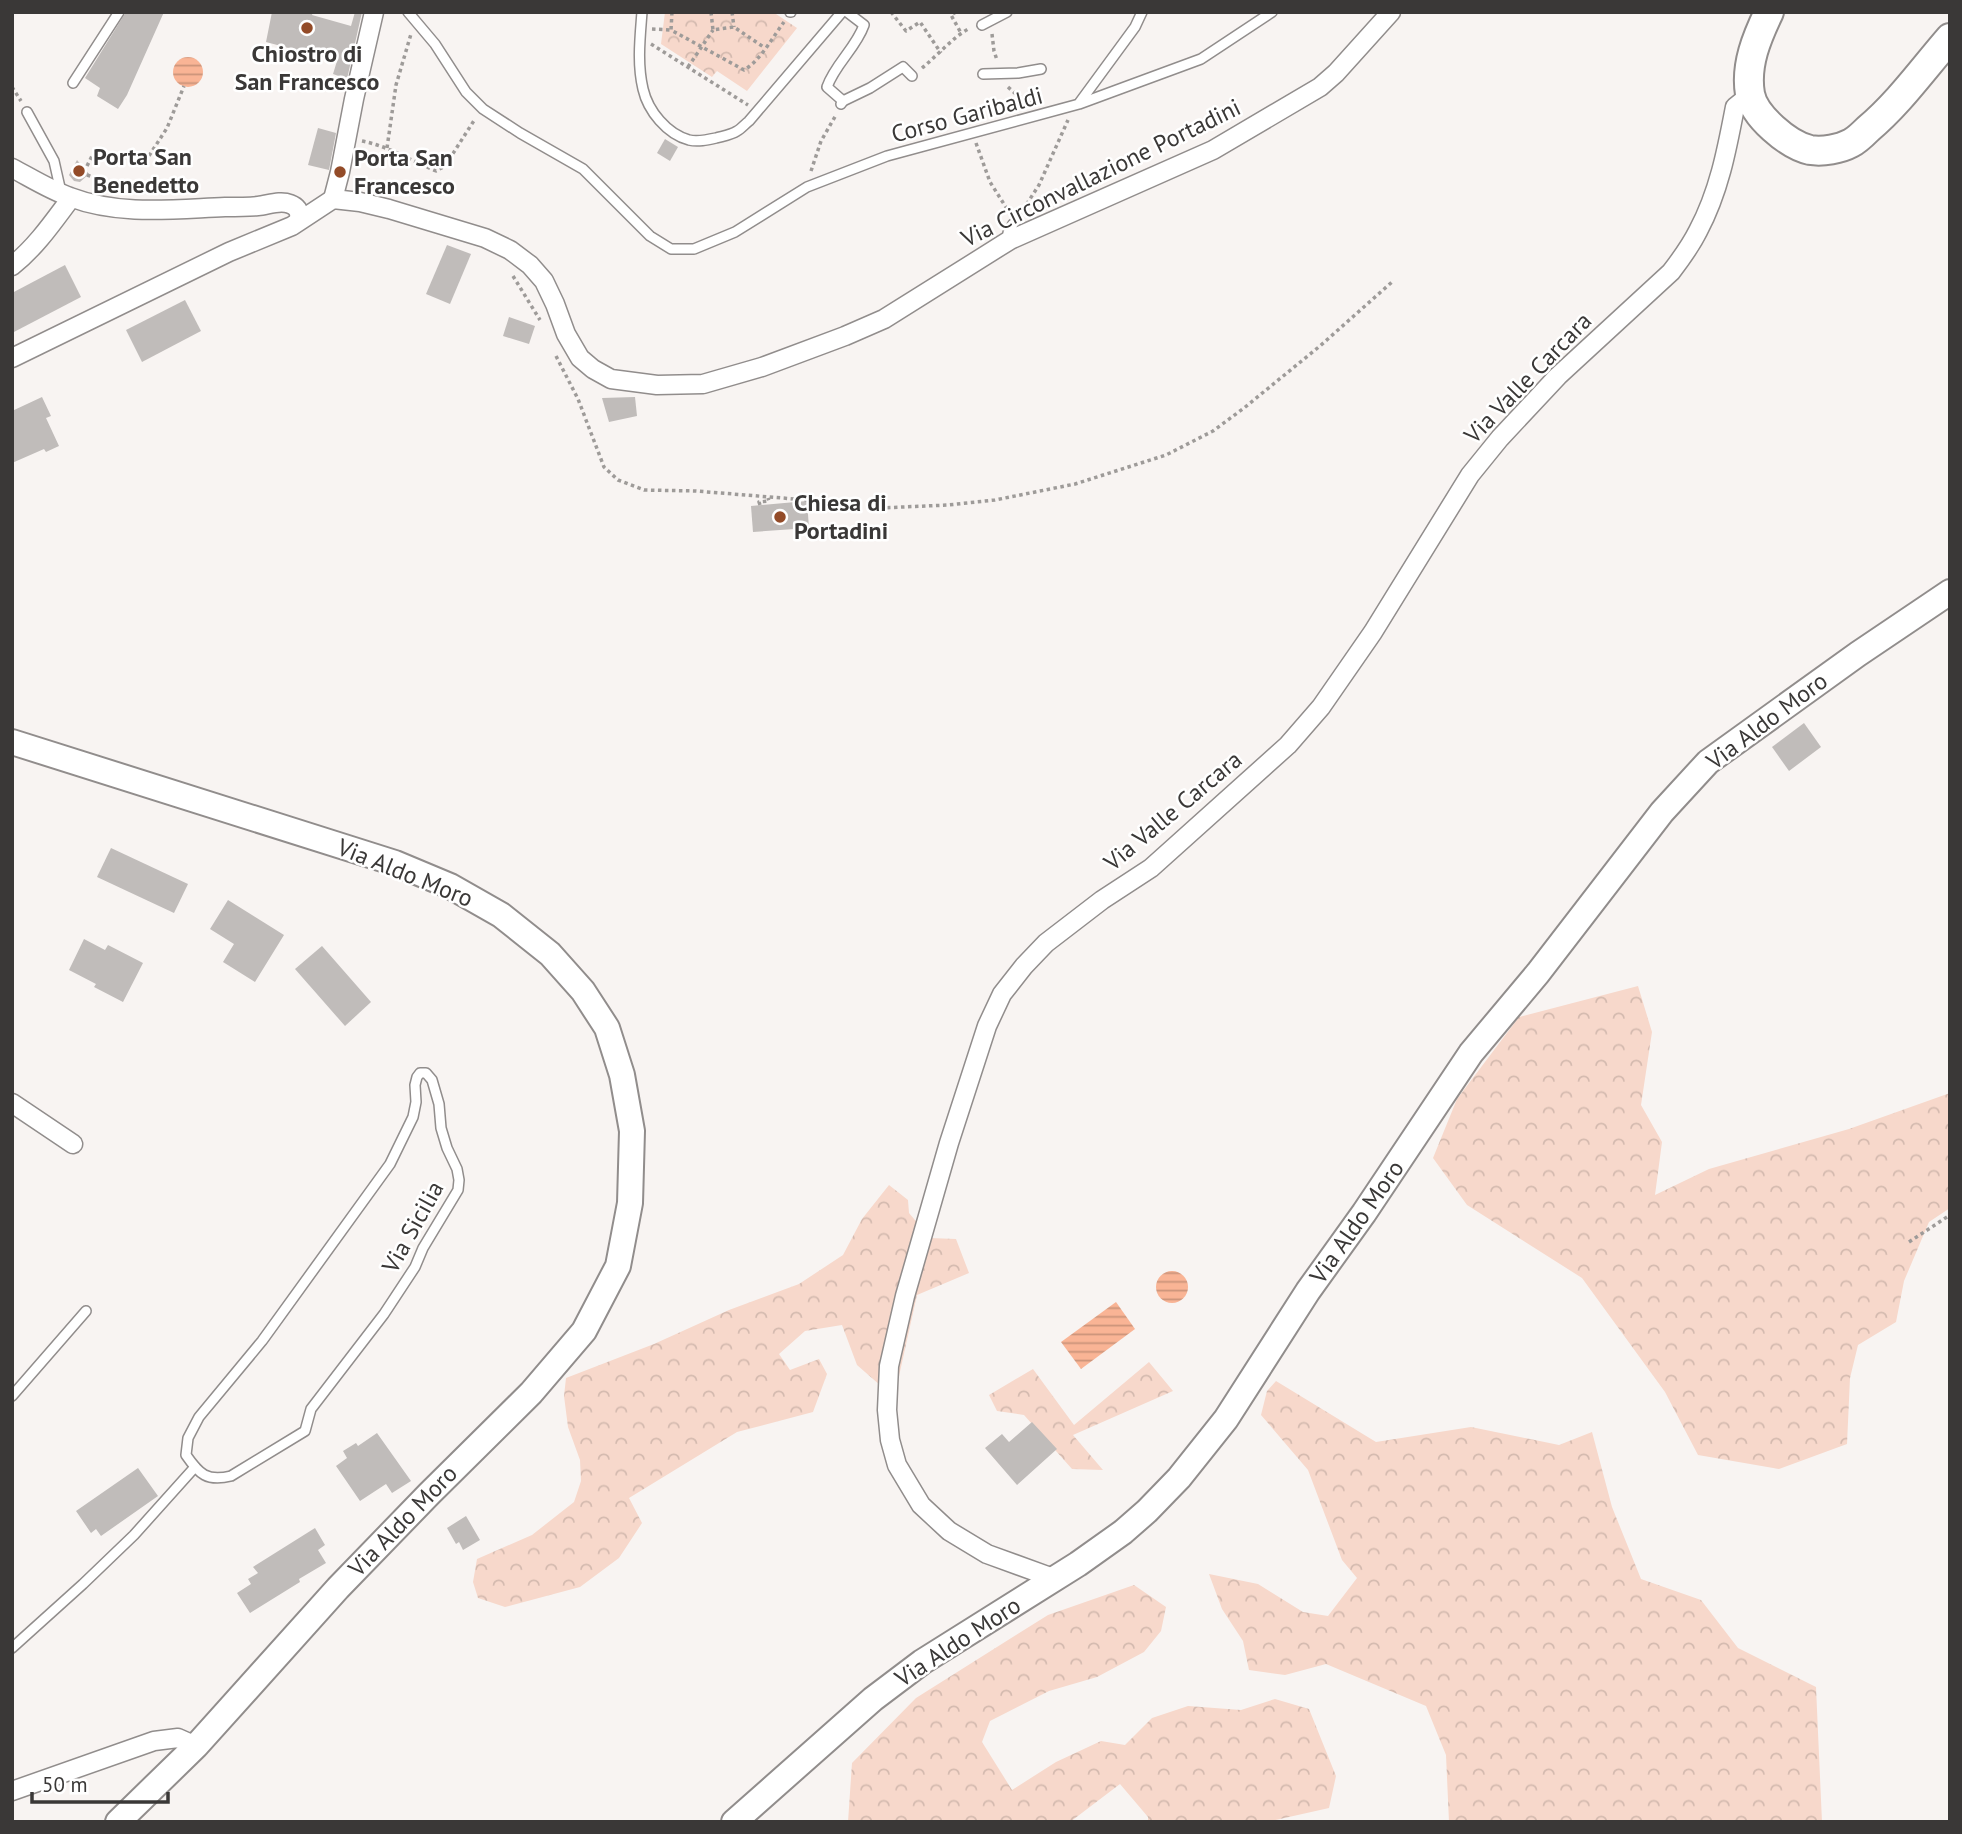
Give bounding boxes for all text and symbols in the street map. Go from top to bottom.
marker: Chiostro di San Francesco [299,20,315,36]
place label: Chiostro di San Francesco [235,38,379,97]
street label: Corso Garibaldi [888,79,1046,150]
street label: Via Circonvallazione Portadini [955,91,1246,254]
place label: Porta San Benedetto [93,141,199,200]
place label: Porta San Francesco [354,142,455,201]
marker: Porta San Benedetto [71,163,87,179]
marker: Porta San Francesco [332,164,348,180]
street label: Via Valle Carcara [1456,305,1598,451]
place label: Chiesa di Portadini [794,487,888,546]
marker: Chiesa di Portadini [772,509,788,525]
street label: Via Aldo Moro [1699,665,1833,777]
street label: Via Valle Carcara [1097,744,1248,878]
street label: Via Aldo Moro [332,831,478,914]
street label: Via Aldo Moro [1302,1154,1411,1290]
street label: Via Sicilia [374,1175,450,1279]
street label: Via Aldo Moro [341,1458,464,1584]
street label: Via Aldo Moro [888,1589,1026,1694]
scale bar [32,1760,168,1804]
text: 50 m [42,1771,88,1798]

